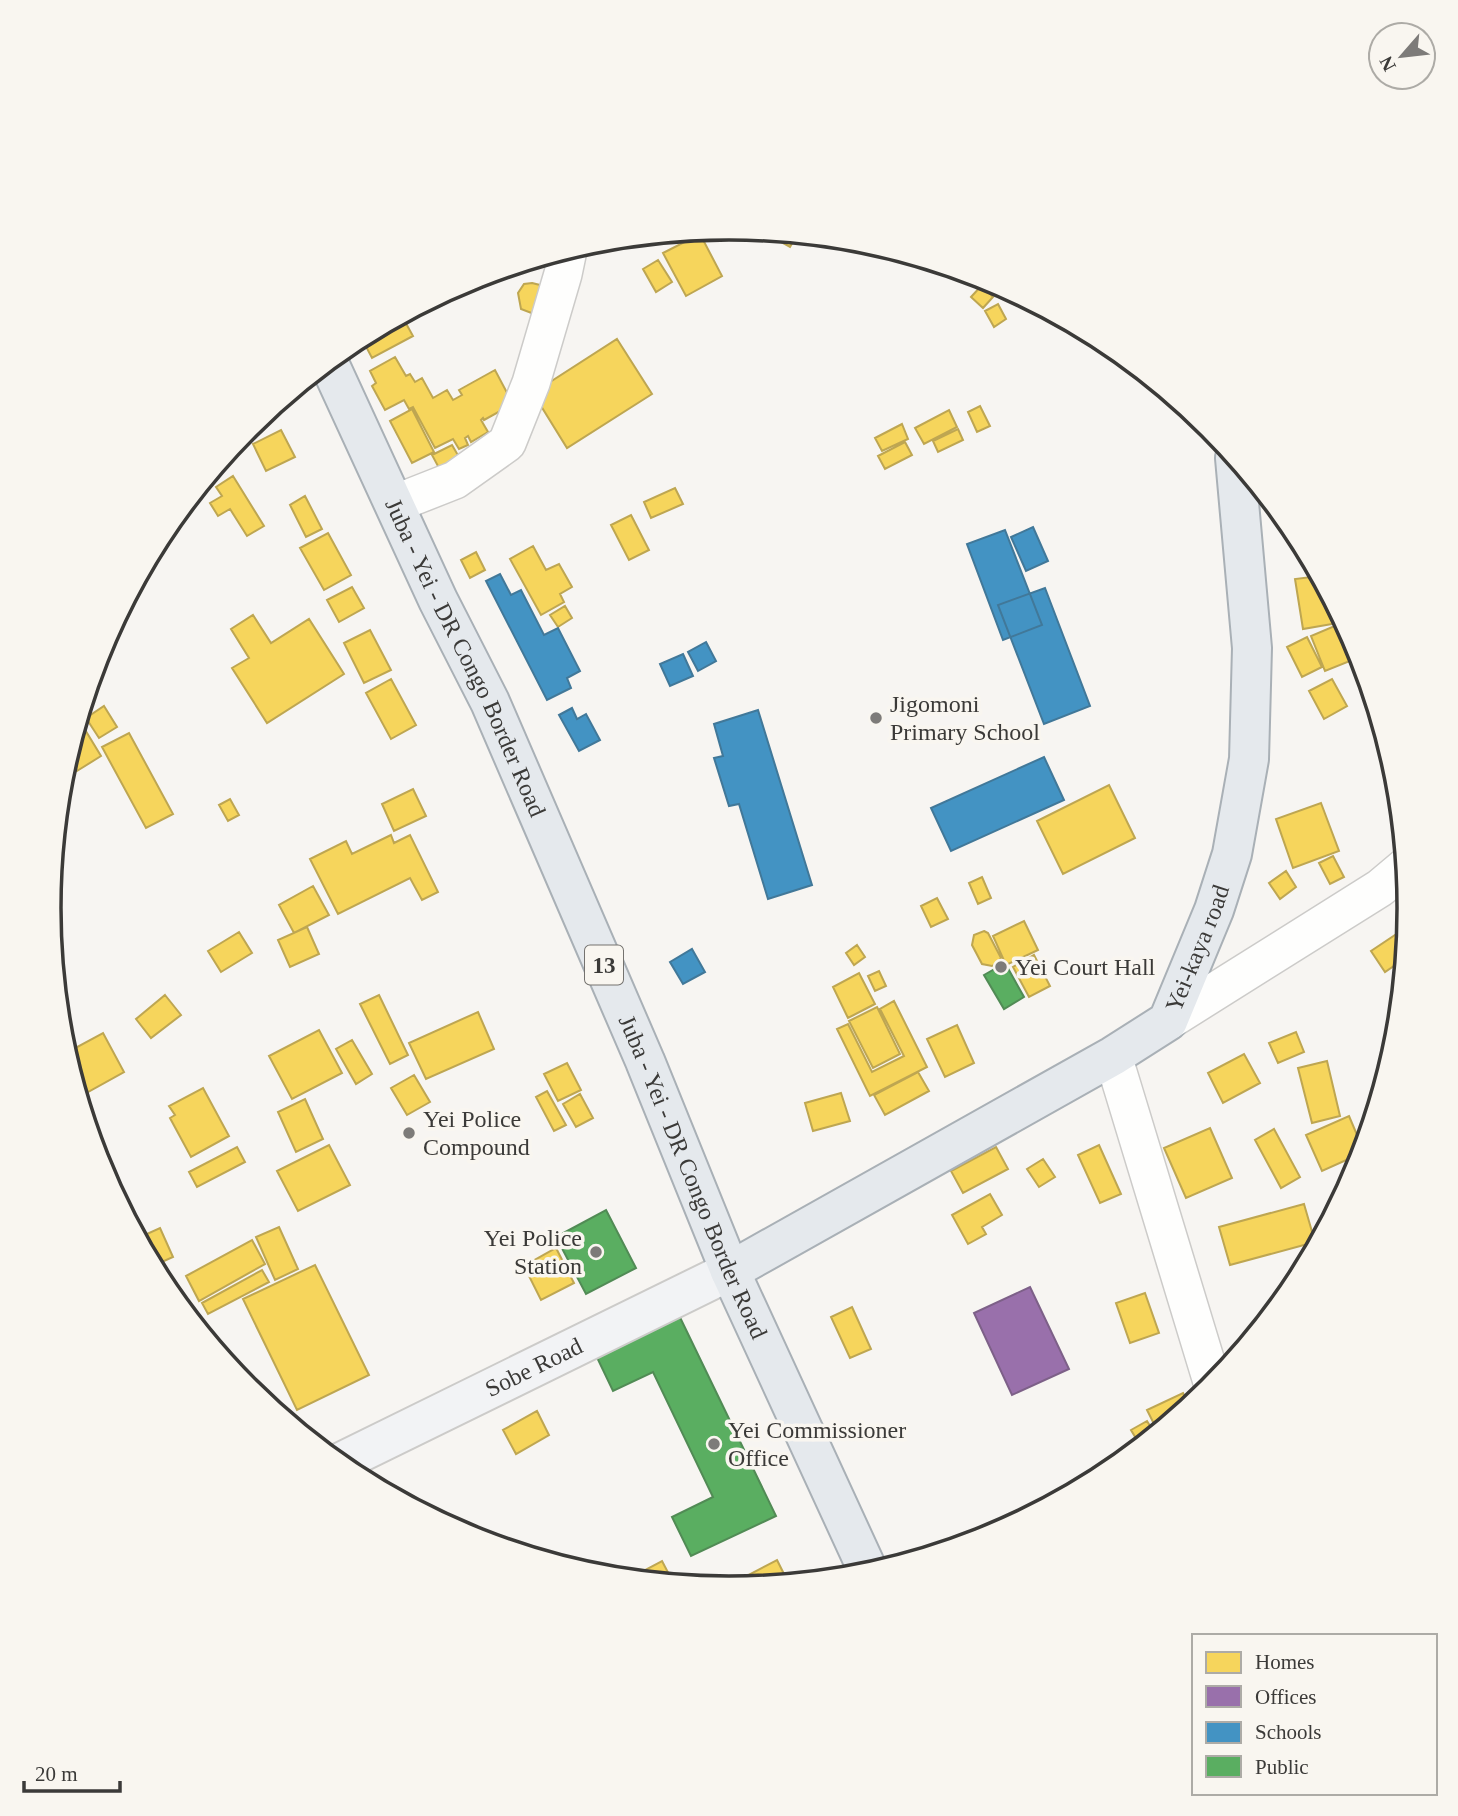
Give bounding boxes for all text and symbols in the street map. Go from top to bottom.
north arrow [1367,21,1437,91]
text: N [1375,53,1400,75]
street label: Juba - Yei - DR Congo Border Road [380,495,551,820]
place label: Jigomoni Primary School [890,691,1040,745]
marker: Jigomoni Primary School [868,710,884,726]
street label: Yei-kaya road [1160,882,1234,1015]
road number: 13 [585,946,623,984]
place label: Yei Court Hall [1015,954,1156,980]
marker: Yei Court Hall [993,959,1009,975]
street label: Juba - Yei - DR Congo Border Road [614,1011,772,1343]
place label: Yei Police Compound [423,1106,530,1160]
marker: Yei Police Compound [401,1125,417,1141]
place label: Yei Police Station [484,1225,582,1279]
marker: Yei Police Station [588,1244,604,1260]
street label: Sobe Road [481,1333,586,1402]
place label: Yei Commissioner Office [728,1417,906,1471]
marker: Yei Commissioner Office [706,1436,722,1452]
legend [1192,1634,1437,1795]
text: Homes [1255,1650,1315,1674]
text: Offices [1255,1685,1316,1709]
text: Schools [1255,1720,1322,1744]
scale bar [24,1750,121,1794]
text: Public [1255,1755,1309,1779]
text: 20 m [35,1762,78,1786]

